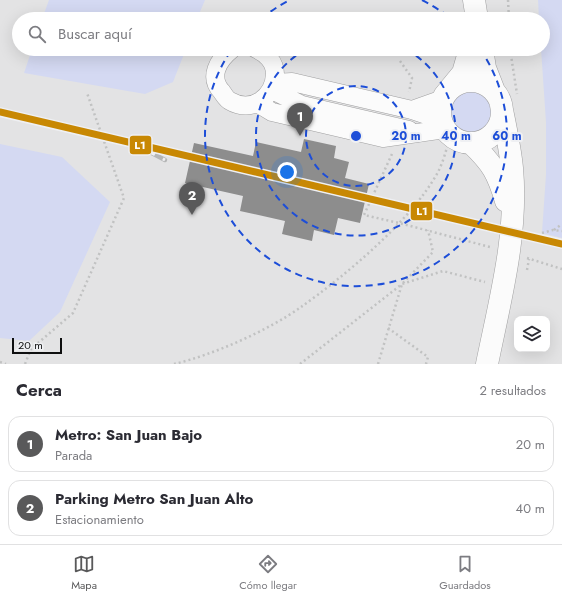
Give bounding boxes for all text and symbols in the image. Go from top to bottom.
search box [12,12,550,56]
icon: search [26,23,48,45]
text: Buscar aquí [58,23,132,45]
pin: 1 [287,103,313,136]
text: 20 m [391,127,421,145]
text: 40 m [441,127,471,145]
text: 60 m [492,127,522,145]
centre of rings [349,129,363,143]
line badge: L1 [129,135,152,155]
text: L1 [134,137,146,153]
your location [277,162,297,182]
pin: 2 [179,182,205,215]
line badge: L1 [410,201,433,221]
text: L1 [416,203,428,219]
map controls [514,316,550,352]
button: layers [514,316,550,352]
scale bar [12,336,62,355]
text: 20 m [18,337,43,353]
text: Cerca [16,378,62,402]
text: 2 resultados [480,381,546,400]
text: Metro: San Juan Bajo [55,424,202,446]
text: 1 [27,435,33,454]
text: 20 m [516,435,545,454]
text: Parada [55,446,92,465]
text: Parking Metro San Juan Alto [55,488,253,510]
text: 2 [26,499,34,518]
text: 40 m [516,499,545,518]
text: Estacionamiento [55,510,144,529]
tab: Mapa [71,553,97,593]
tab: Cómo llegar [239,553,297,593]
tab: Guardados [439,553,491,593]

